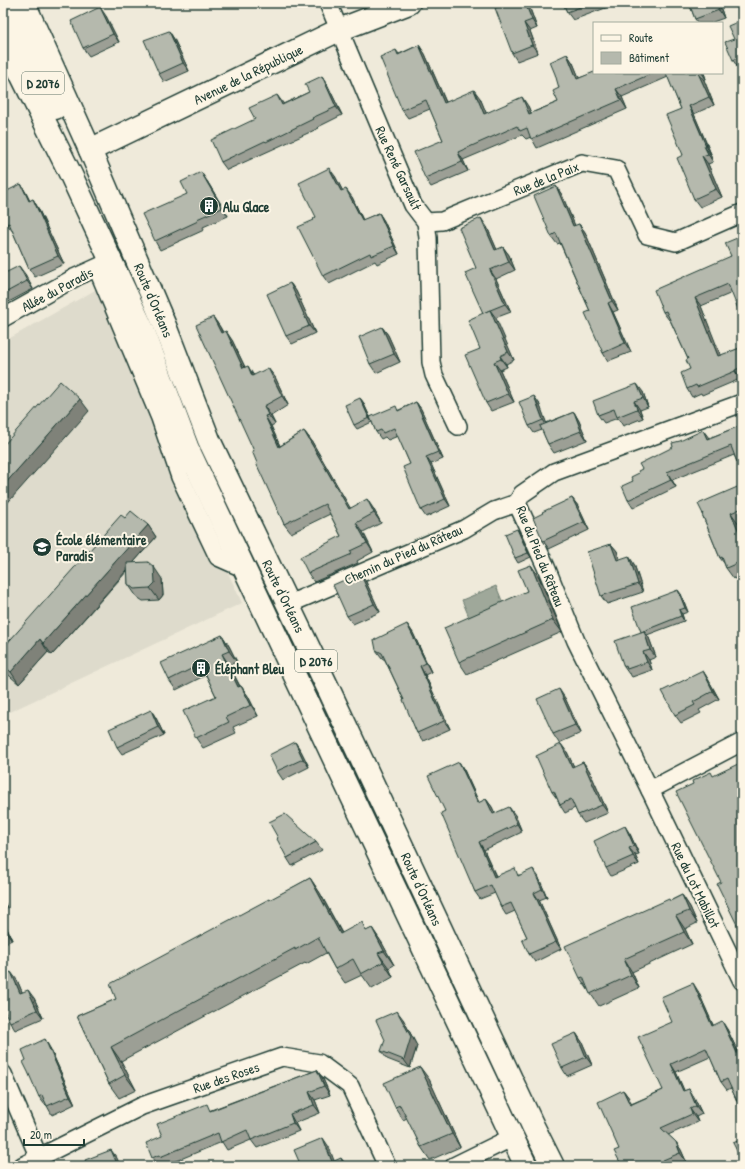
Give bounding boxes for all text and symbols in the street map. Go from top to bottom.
legend [593,22,723,74]
text: Route [629,29,653,46]
street label: Avenue de la République [190,39,307,110]
text: Bâtiment [629,49,670,66]
road number: D 2076 [22,72,64,94]
street label: Rue René Garsault [371,123,427,213]
street label: Rue de la Paix [510,156,582,200]
building icon: Alu Glace [198,195,220,217]
place label: Alu Glace [223,197,270,216]
street label: Route d'Orléans [130,260,178,340]
street label: Allée du Paradis [18,262,96,316]
street label: Rue du Pied du Râteau [512,503,570,609]
street label: Chemin du Pied du Râteau [341,519,465,589]
place label: École élémentaire Paradis [56,530,147,565]
school or university icon: École élémentaire Paradis [31,536,53,558]
street label: Route d'Orléans [258,556,310,636]
road number: D 2076 [295,650,337,672]
building icon: Éléphant Bleu [190,657,212,679]
place label: Éléphant Bleu [215,659,285,680]
street label: Rue du Lot Mabillot [667,839,725,931]
street label: Route d'Orléans [397,849,447,929]
street label: Rue des Roses [190,1057,262,1097]
scale bar [24,1121,84,1147]
text: 20 m [30,1126,52,1143]

